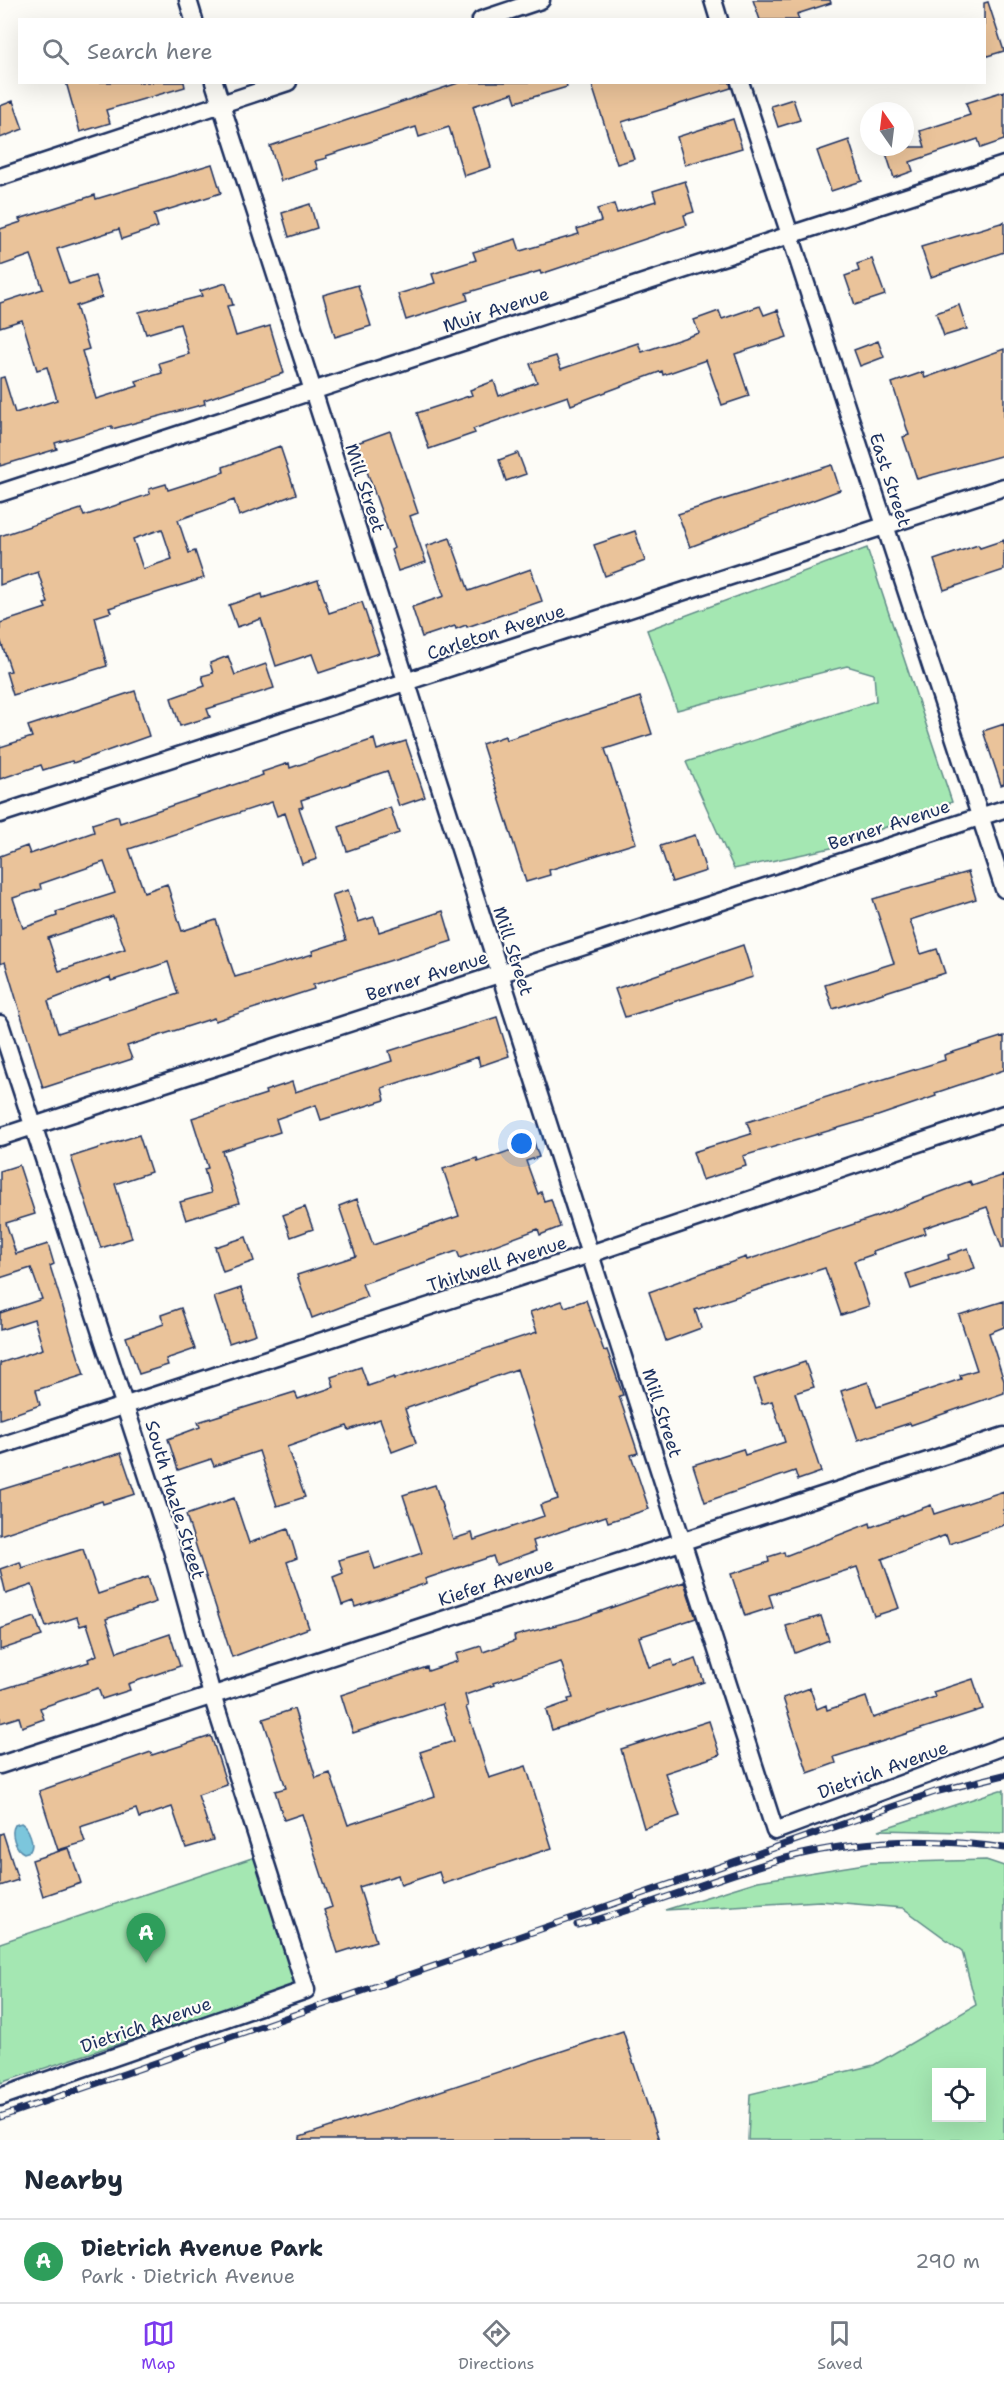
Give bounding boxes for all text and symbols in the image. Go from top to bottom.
search box [18,18,986,84]
icon: search [39,35,72,68]
text: Search here [87,37,213,66]
north arrow [860,102,914,156]
street label: Muir Avenue [440,282,552,338]
street label: East Street [864,430,917,530]
street label: Mill Street [339,440,391,536]
street label: Carleton Avenue [424,598,568,666]
street label: Berner Avenue [825,794,953,856]
street label: Mill Street [487,903,539,999]
street label: Berner Avenue [363,945,491,1007]
your location [507,1129,536,1158]
street label: Thirlwell Avenue [424,1230,570,1298]
street label: Mill Street [636,1365,688,1461]
street label: South Hazle Street [139,1418,211,1583]
street label: Kiefer Avenue [435,1552,557,1612]
street label: Dietrich Avenue [815,1735,951,1805]
pin: A [126,1914,166,1963]
street label: Dietrich Avenue [77,1991,215,2059]
map controls [932,2068,986,2122]
button: locate [932,2068,986,2122]
text: Nearby [24,2162,123,2197]
text: Dietrich Avenue Park [81,2234,323,2263]
text: A [36,2248,51,2274]
text: 290 m [915,2248,980,2274]
text: Park · Dietrich Avenue [81,2263,295,2289]
tab: Map [141,2317,176,2374]
tab: Directions [458,2317,535,2374]
tab: Saved [817,2317,863,2374]

